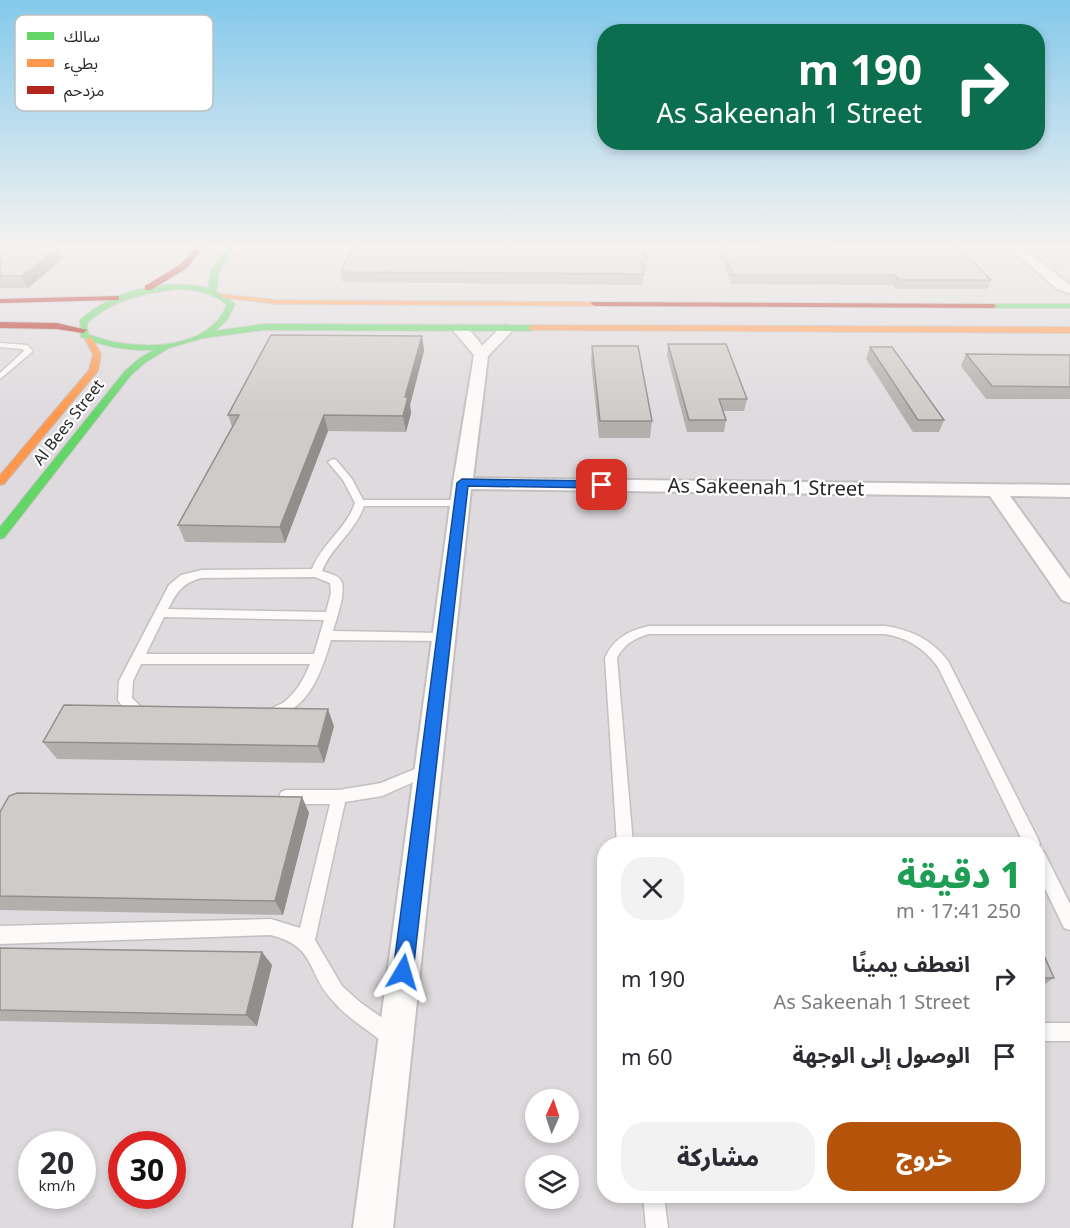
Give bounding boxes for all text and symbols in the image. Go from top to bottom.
legend [15,15,213,111]
text: سالك [64,25,100,47]
text: 190 m [798,40,922,97]
icon: right [943,48,1021,126]
text: بطيء [64,52,98,76]
text: مزدحم [64,79,104,103]
text: As Sakeenah 1 Street [657,94,922,131]
street label: Al Bees Street [27,374,109,470]
pin [576,459,627,510]
icon: arrive [585,468,618,501]
street label: As Sakeenah 1 Street [667,471,865,502]
text: 1 دقيقة [897,850,1021,899]
button: close [621,857,684,920]
text: 250 m · 17:41 [896,897,1021,924]
position arrow [371,940,435,1004]
text: انعطف يمينًا [852,948,970,978]
icon: right [988,962,1021,995]
text: 190 m [621,963,685,993]
text: As Sakeenah 1 Street [773,988,970,1015]
text: الوصول إلى الوجهة [792,1039,970,1069]
icon: arrive [988,1040,1021,1073]
text: 60 m [621,1041,672,1071]
north arrow [525,1089,579,1143]
map controls [525,1089,579,1209]
button: مشاركة [621,1122,815,1191]
button: خروج [827,1122,1021,1191]
speed limit sign: 30 [108,1131,186,1209]
text: 20 [40,1142,74,1183]
button: layers [525,1155,579,1209]
text: km/h [39,1175,75,1195]

